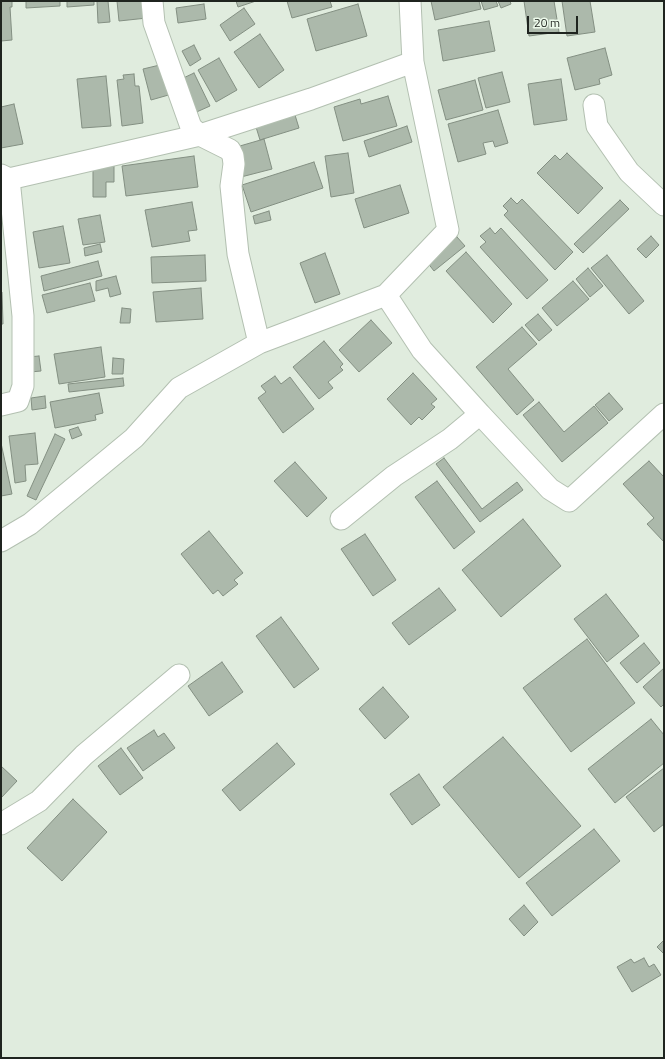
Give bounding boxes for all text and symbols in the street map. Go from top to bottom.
scale bar [529,8,580,34]
text: 20 m [534,13,560,32]

